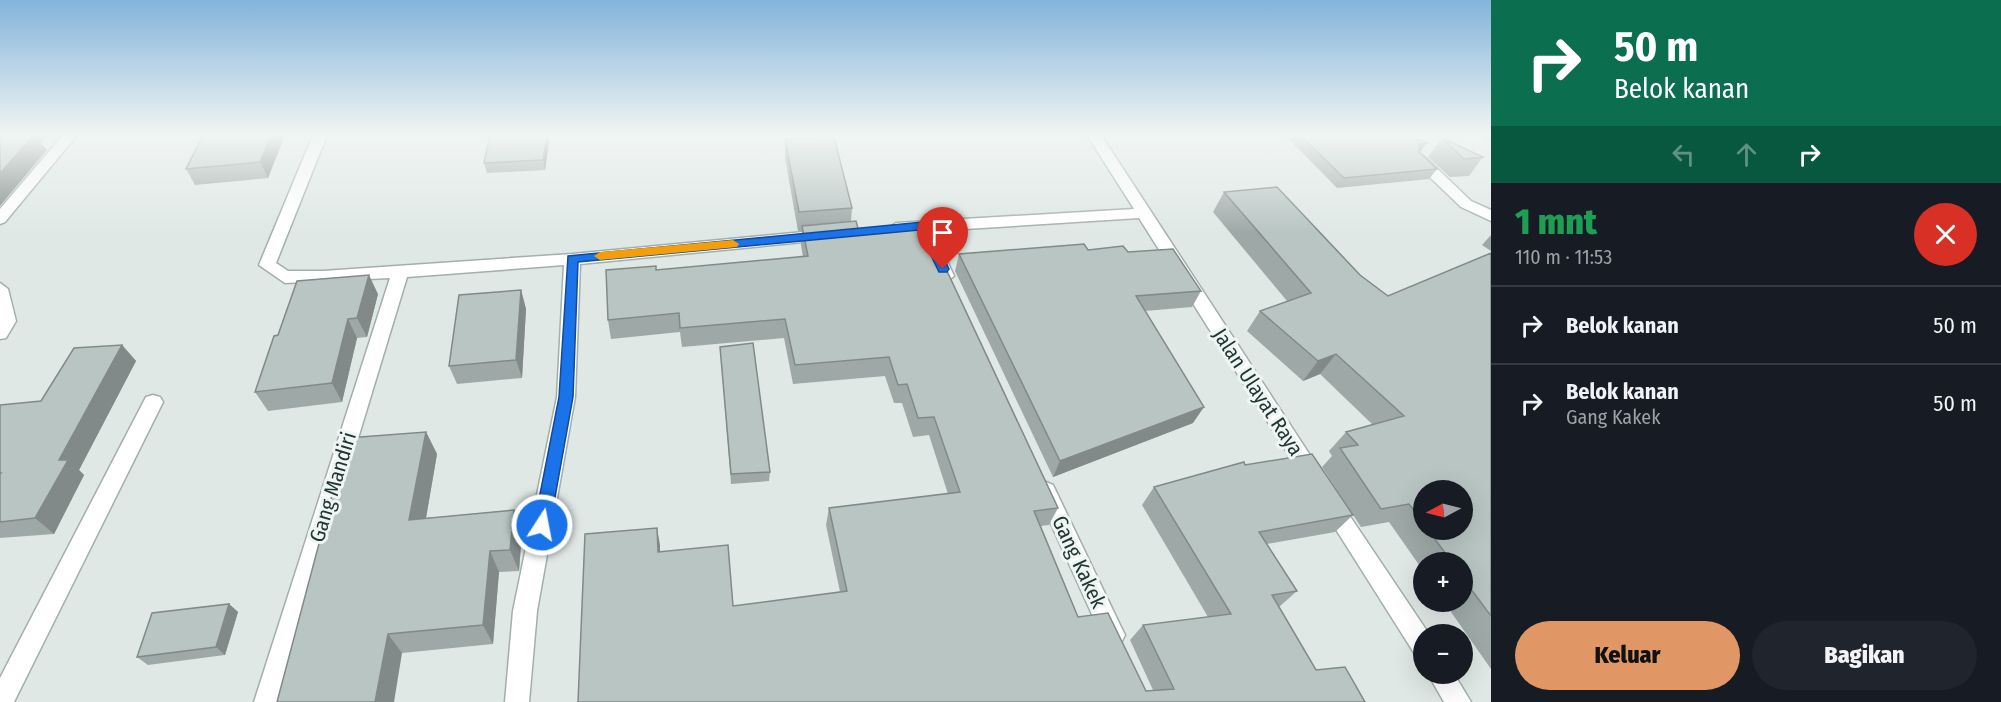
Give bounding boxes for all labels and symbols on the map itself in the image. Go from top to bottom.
pin [917,207,968,269]
street label: Jalan Ulayat Raya [1207,323,1309,461]
street label: Gang Mandiri [304,429,362,545]
north arrow [1413,480,1473,540]
position arrow [510,493,574,557]
street label: Gang Kakek [1046,512,1112,613]

